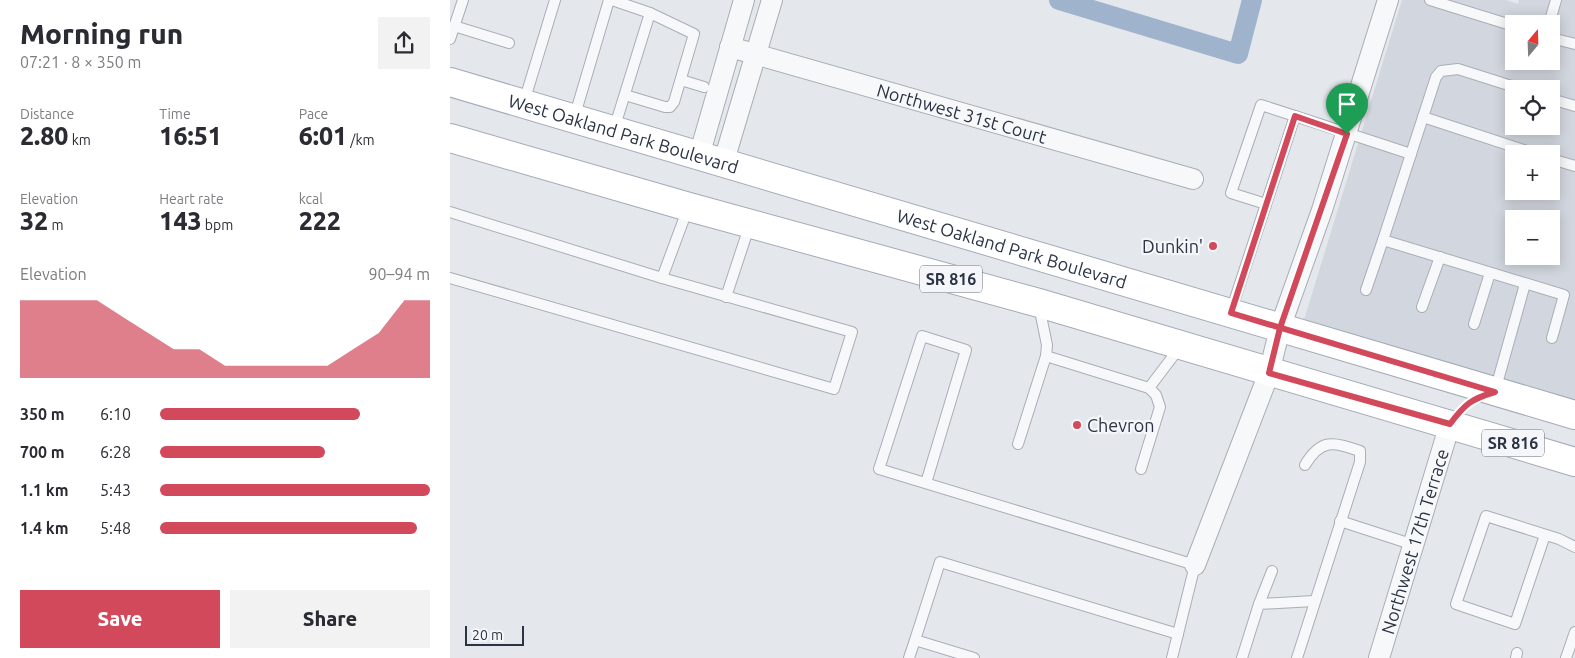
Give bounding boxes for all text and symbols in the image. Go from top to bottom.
north arrow [1505,15,1560,70]
map controls [1505,15,1560,265]
button: share [378,17,430,69]
text: Morning run [20,18,183,49]
text: 07:21 · 8 × 350 m [20,53,141,71]
street label: Northwest 31st Court [875,79,1049,147]
button: locate [1505,80,1560,135]
pin [1326,83,1368,134]
street label: West Oakland Park Boulevard [506,90,741,177]
icon: arrive [1333,90,1361,118]
text: Distance [20,106,74,122]
text: Time [159,106,191,122]
text: Pace [299,106,328,122]
text: 2.80 [20,122,68,150]
text: 16:51 [159,122,222,150]
text: 6:01 [299,122,347,150]
text: km [68,132,91,148]
text: /km [347,132,375,148]
button: + [1505,145,1560,200]
text: Elevation [20,191,78,207]
text: Heart rate [159,191,224,207]
text: kcal [299,191,323,207]
street label: West Oakland Park Boulevard [895,205,1129,292]
text: 32 [20,207,48,235]
text: 143 [159,207,202,235]
text: 222 [299,207,341,235]
button: − [1505,210,1560,265]
text: m [48,217,64,233]
text: bpm [202,217,233,233]
place label: Dunkin' [1142,236,1203,256]
marker: Dunkin' [1207,240,1219,252]
text: Elevation [20,265,87,283]
text: 90–94 m [368,265,430,283]
road number: SR 816 [920,266,982,292]
text: 350 m [20,405,65,423]
text: 6:10 [100,405,131,423]
place label: Chevron [1087,415,1155,435]
marker: Chevron [1071,419,1083,431]
road number: SR 816 [1482,429,1544,456]
text: 700 m [20,443,65,461]
text: 6:28 [100,443,131,461]
street label: Northwest 17th Terrace [1377,446,1452,636]
text: 1.1 km [20,481,69,499]
text: 5:43 [100,481,131,499]
text: 1.4 km [20,519,69,537]
text: 5:48 [100,519,131,537]
button: Save [20,590,220,648]
button: Share [230,590,430,648]
scale bar [465,623,524,646]
text: 20 m [472,627,503,643]

